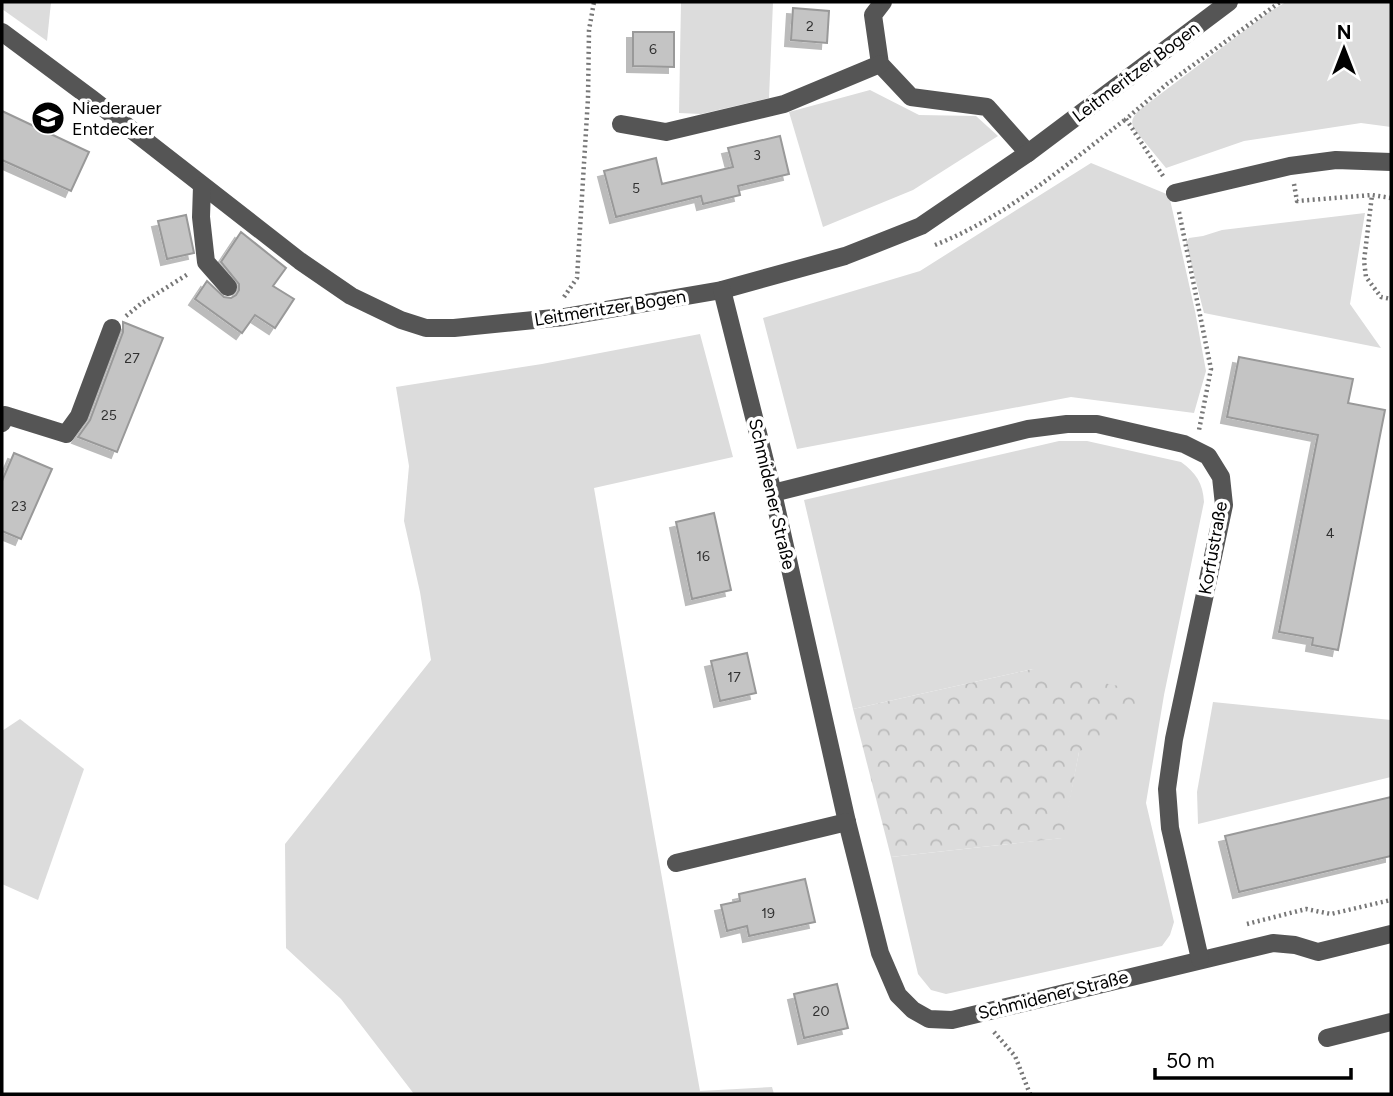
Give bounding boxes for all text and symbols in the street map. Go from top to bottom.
north arrow [1309,14,1379,84]
street label: Leitmeritzer Bogen [1068,17,1204,127]
house number: 2 [806,18,814,35]
text: N [1337,21,1351,44]
house number: 6 [649,41,657,58]
place label: Niederauer Entdecker [72,97,162,140]
school or university icon: Niederauer Entdecker [29,99,67,137]
house number: 3 [753,147,761,164]
house number: 5 [632,180,640,197]
street label: Leitmeritzer Bogen [532,285,688,331]
house number: 27 [124,350,140,367]
house number: 25 [101,407,117,424]
street label: Schmidener Straße [744,416,800,572]
house number: 23 [11,498,27,515]
street label: Korfustraße [1194,499,1232,596]
house number: 4 [1326,525,1335,542]
house number: 16 [696,548,710,565]
house number: 17 [727,669,741,686]
house number: 19 [761,905,775,922]
street label: Schmidener Straße [976,966,1131,1024]
house number: 20 [813,1003,829,1020]
scale bar [1155,1036,1351,1080]
text: 50 m [1166,1048,1215,1073]

